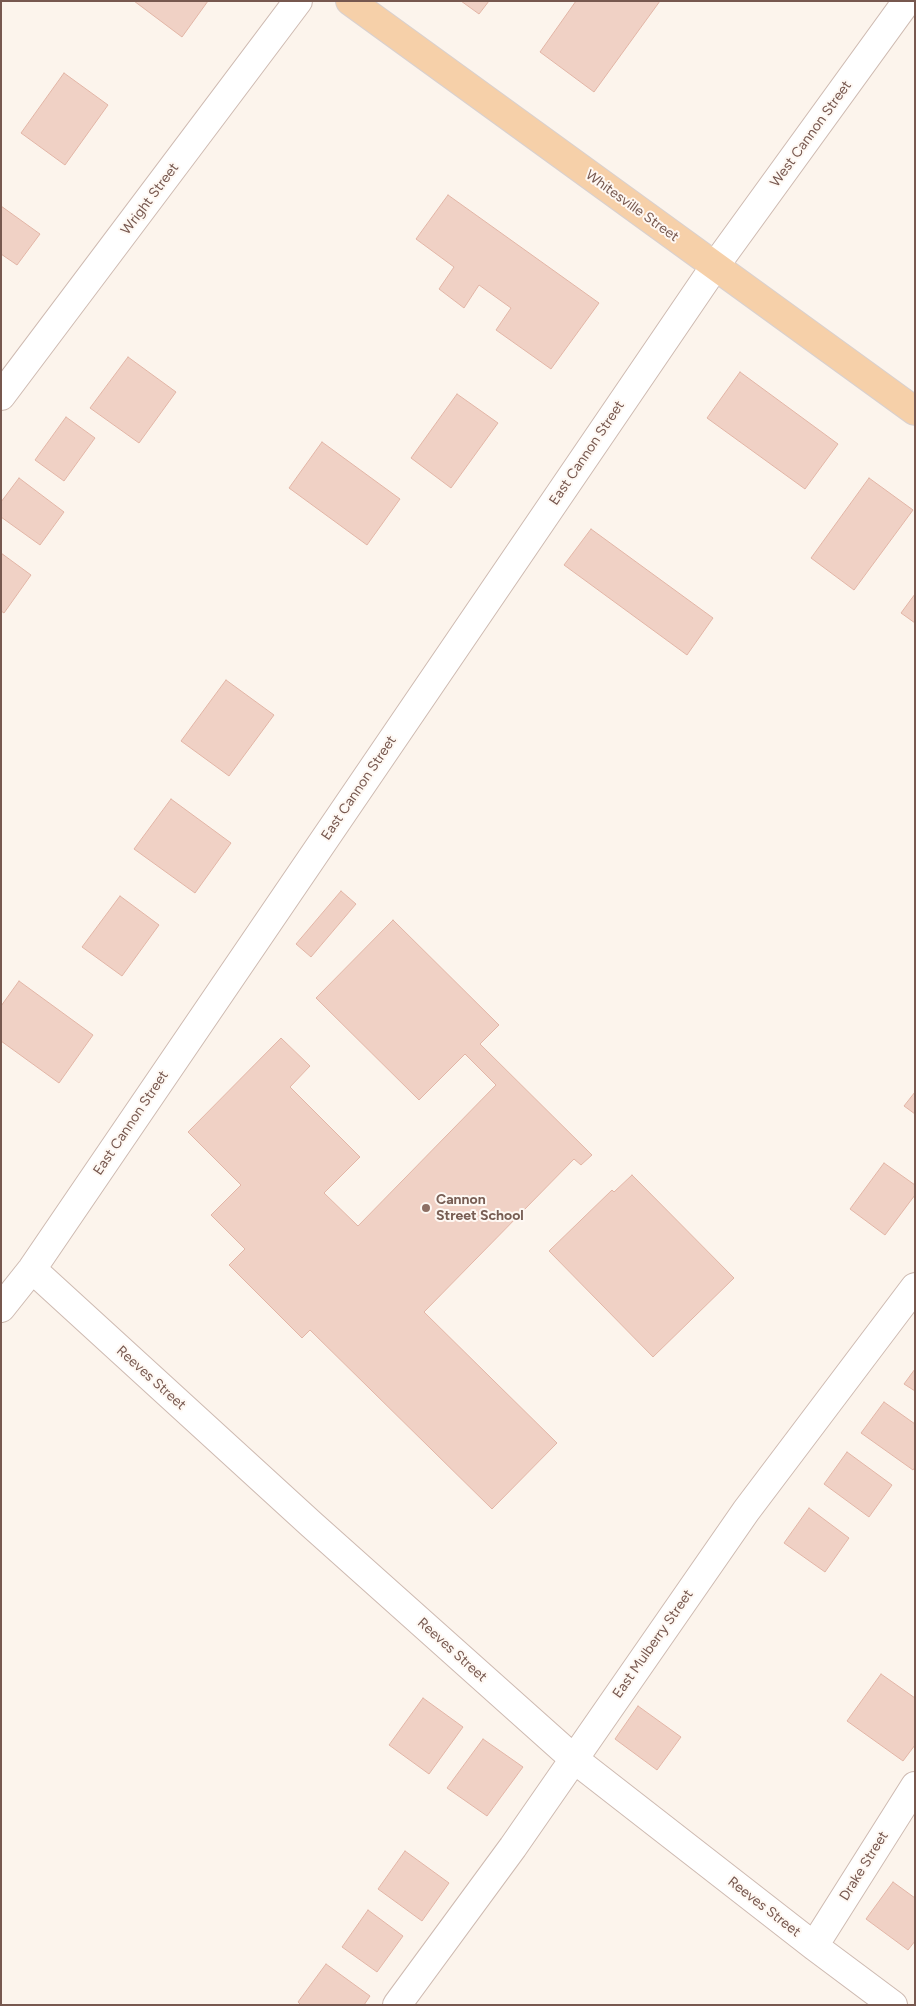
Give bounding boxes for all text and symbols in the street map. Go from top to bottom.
street label: West Cannon Street [767,78,855,190]
street label: Wright Street [118,160,182,238]
street label: Whitesville Street [582,167,682,245]
street label: East Cannon Street [546,398,628,508]
street label: East Cannon Street [318,733,400,843]
street label: East Cannon Street [90,1068,172,1178]
place label: Cannon Street School [436,1192,524,1224]
marker: Cannon Street School [420,1202,432,1214]
street label: Reeves Street [113,1342,189,1414]
street label: East Mulberry Street [609,1586,697,1702]
street label: Reeves Street [414,1614,490,1686]
street label: Drake Street [836,1828,892,1904]
street label: Reeves Street [724,1873,804,1941]

